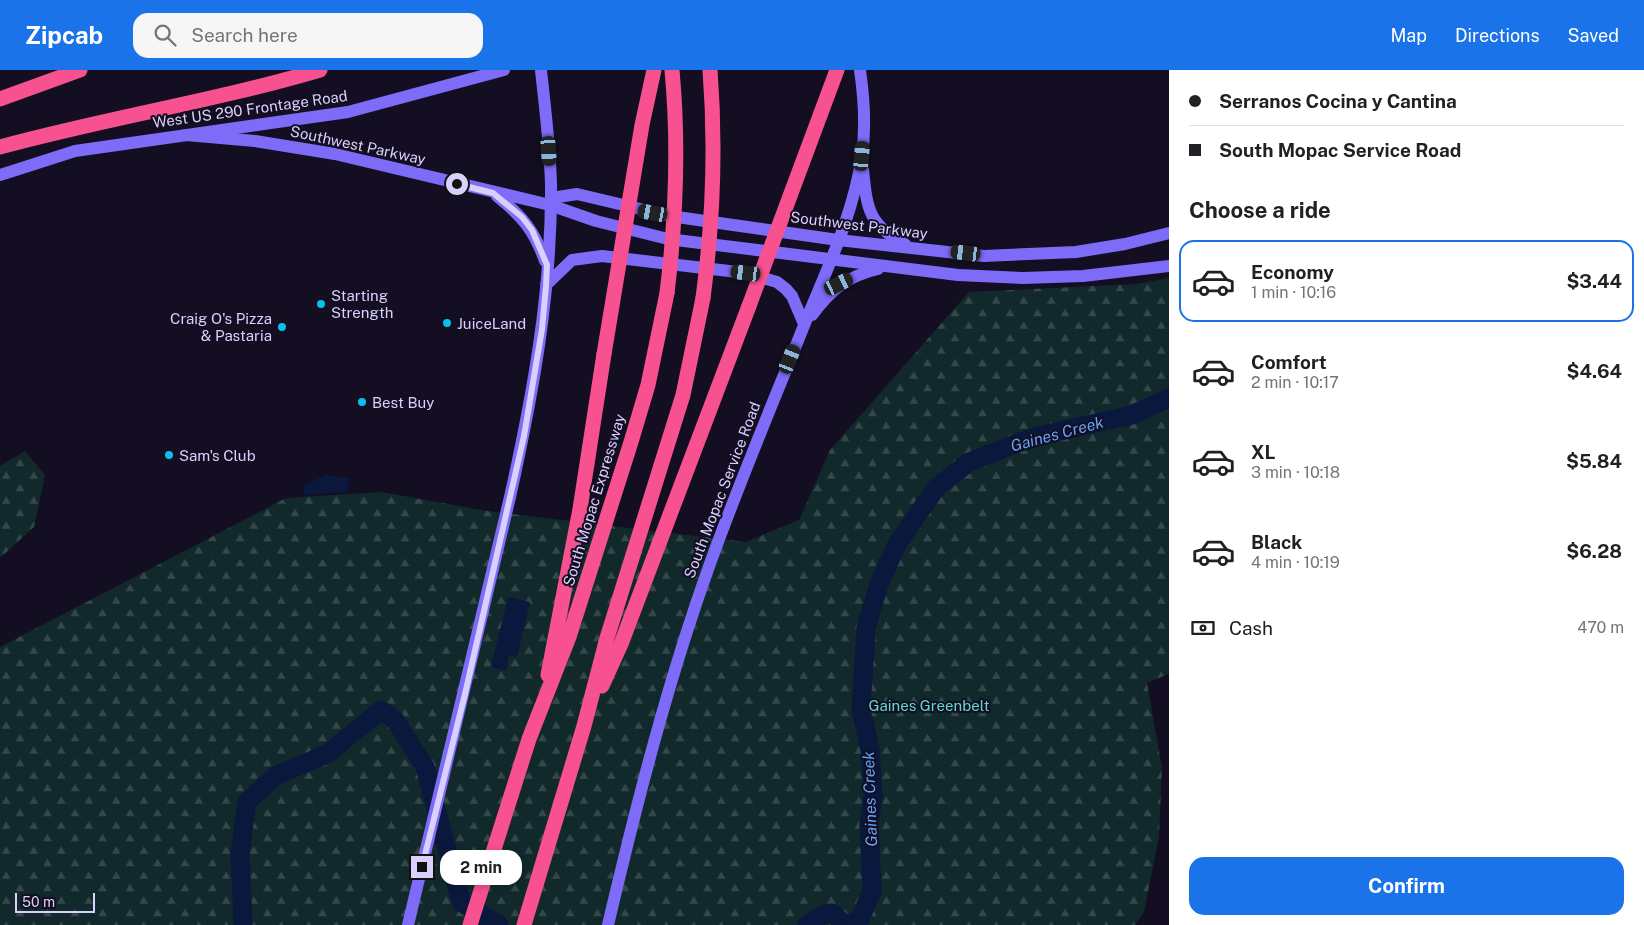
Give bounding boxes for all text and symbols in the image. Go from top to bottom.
search box [133,13,483,58]
text: Zipcab [25,21,103,49]
icon: search [151,21,179,49]
text: Search here [191,24,298,46]
text: Map [1390,25,1427,46]
text: Directions [1455,25,1540,46]
text: Saved [1568,25,1619,46]
street label: West US 290 Frontage Road [152,87,348,131]
text: Serranos Cocina y Cantina [1219,90,1457,112]
street label: Southwest Parkway [289,122,427,168]
car [540,136,557,166]
text: South Mopac Service Road [1219,139,1461,161]
car [853,140,870,172]
route start [446,173,468,195]
text: Choose a ride [1189,197,1331,223]
car [636,203,669,223]
street label: Southwest Parkway [789,208,929,242]
car [950,244,981,262]
icon: car [1191,259,1236,304]
text: Economy [1251,261,1334,283]
car [730,264,761,282]
text: $3.44 [1566,270,1622,292]
car [822,271,855,297]
text: 1 min · 10:16 [1251,283,1336,302]
place label: Starting Strength [331,287,393,321]
marker: Starting Strength [315,298,327,310]
place label: Craig O's Pizza & Pastaria [170,310,272,344]
place label: JuiceLand [457,315,526,332]
marker: JuiceLand [441,317,453,329]
marker: Craig O's Pizza & Pastaria [276,321,288,333]
car [777,342,802,376]
icon: car [1191,349,1236,394]
text: Comfort [1251,351,1327,373]
text: $4.64 [1567,360,1622,382]
text: 2 min · 10:17 [1251,373,1339,392]
place label: Best Buy [372,394,434,411]
marker: Best Buy [356,396,368,408]
street label: South Mopac Service Road [680,399,764,581]
street label: South Mopac Expressway [560,412,628,588]
water label: Gaines Creek [1008,412,1106,456]
icon: car [1191,439,1236,484]
text: XL [1251,441,1276,463]
place label: Sam's Club [179,447,256,464]
marker: Sam's Club [163,449,175,461]
text: $5.84 [1566,450,1622,472]
text: 3 min · 10:18 [1251,463,1340,482]
icon: car [1191,529,1236,574]
text: Black [1251,531,1302,553]
text: $6.28 [1566,540,1622,562]
text: 4 min · 10:19 [1251,553,1340,572]
icon: cash [1189,614,1217,642]
text: Cash [1229,617,1273,639]
text: 470 m [1577,618,1624,637]
park label: Gaines Greenbelt [868,697,990,714]
water label: Gaines Creek [859,750,881,847]
callout: 2 min [440,850,522,884]
route end [411,856,433,878]
button: Confirm [1189,857,1624,915]
text: 2 min [460,858,502,877]
scale bar [15,890,95,913]
text: 50 m [22,894,55,910]

